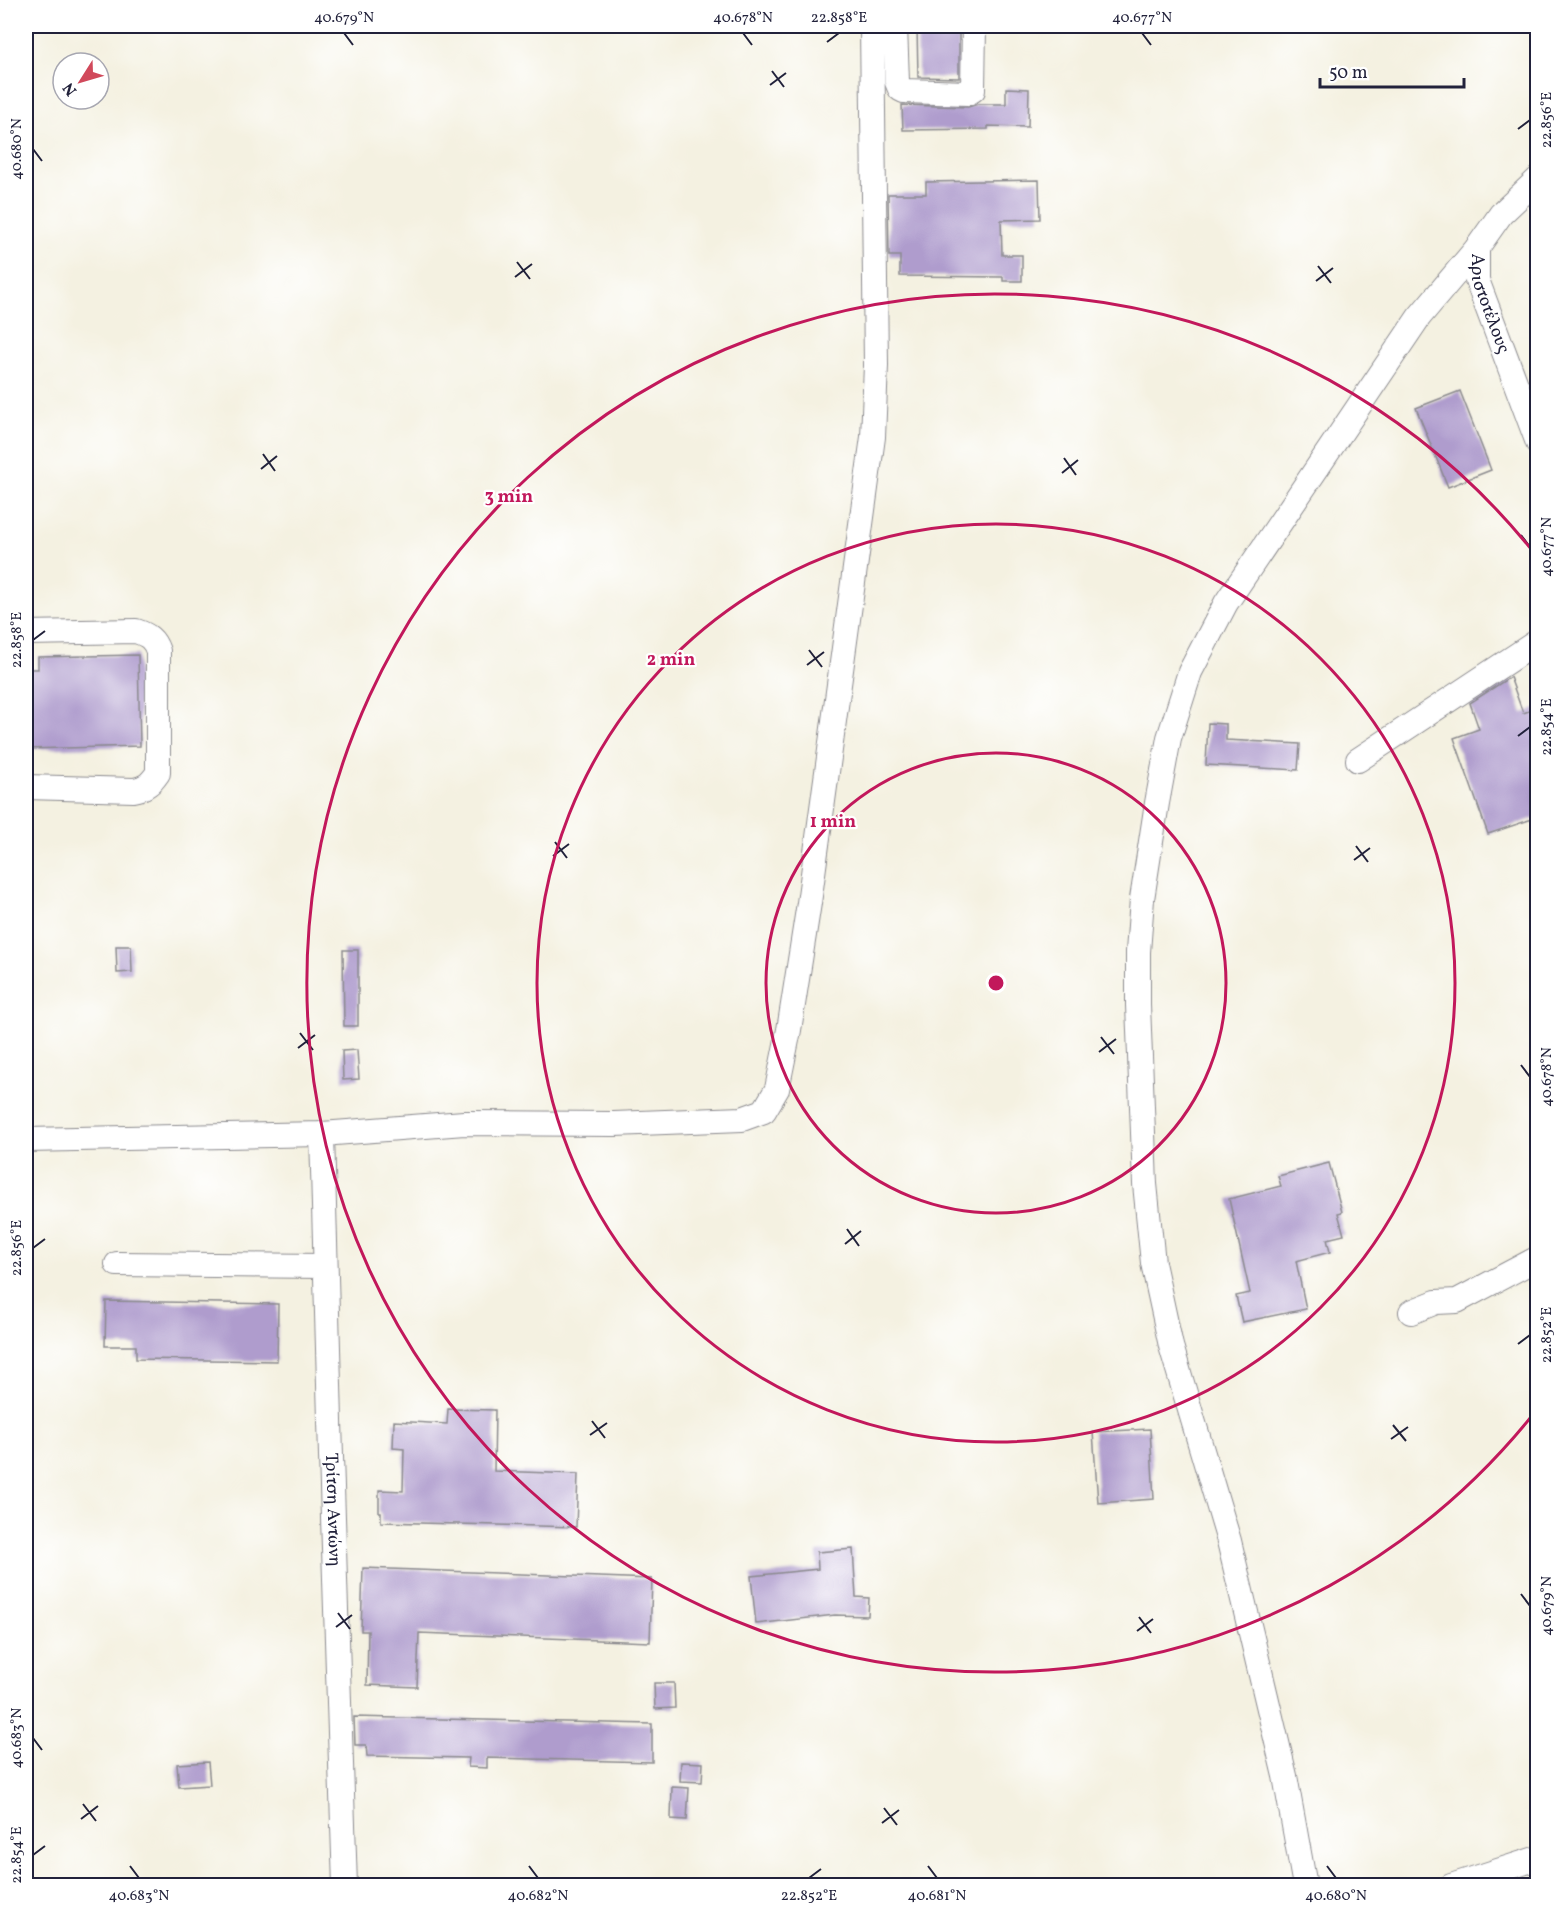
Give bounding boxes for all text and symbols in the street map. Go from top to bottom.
text: 40.679°N [314,8,374,29]
text: 40.678°N [713,8,773,29]
text: 22.858°E [811,8,867,29]
text: 40.677°N [1112,8,1172,29]
north arrow [51,51,111,111]
scale bar [1320,51,1464,89]
text: 50 m [1329,61,1368,86]
text: N [58,77,83,100]
text: 22.856°E [1537,92,1558,148]
text: 40.680°N [7,118,28,180]
street label: Αριστοτέλους [1465,253,1516,357]
text: 3 min [485,485,533,510]
text: 40.677°N [1537,517,1558,577]
text: 22.858°E [7,612,28,668]
text: 2 min [647,648,695,673]
text: 22.854°E [1537,698,1558,756]
text: 1 min [810,810,856,835]
centre of rings [986,973,1006,993]
text: 40.678°N [1537,1047,1558,1107]
text: 22.856°E [7,1220,28,1276]
text: 22.852°E [1537,1307,1558,1363]
street label: Τρίτση Αντώνη [318,1452,347,1567]
text: 40.679°N [1537,1576,1558,1636]
text: 40.683°N [7,1708,28,1768]
text: 22.854°E [7,1826,28,1884]
text: 40.683°N [109,1886,169,1907]
text: 40.682°N [508,1886,568,1907]
text: 22.852°E [781,1886,837,1907]
text: 40.681°N [908,1886,966,1907]
text: 40.680°N [1305,1886,1367,1907]

